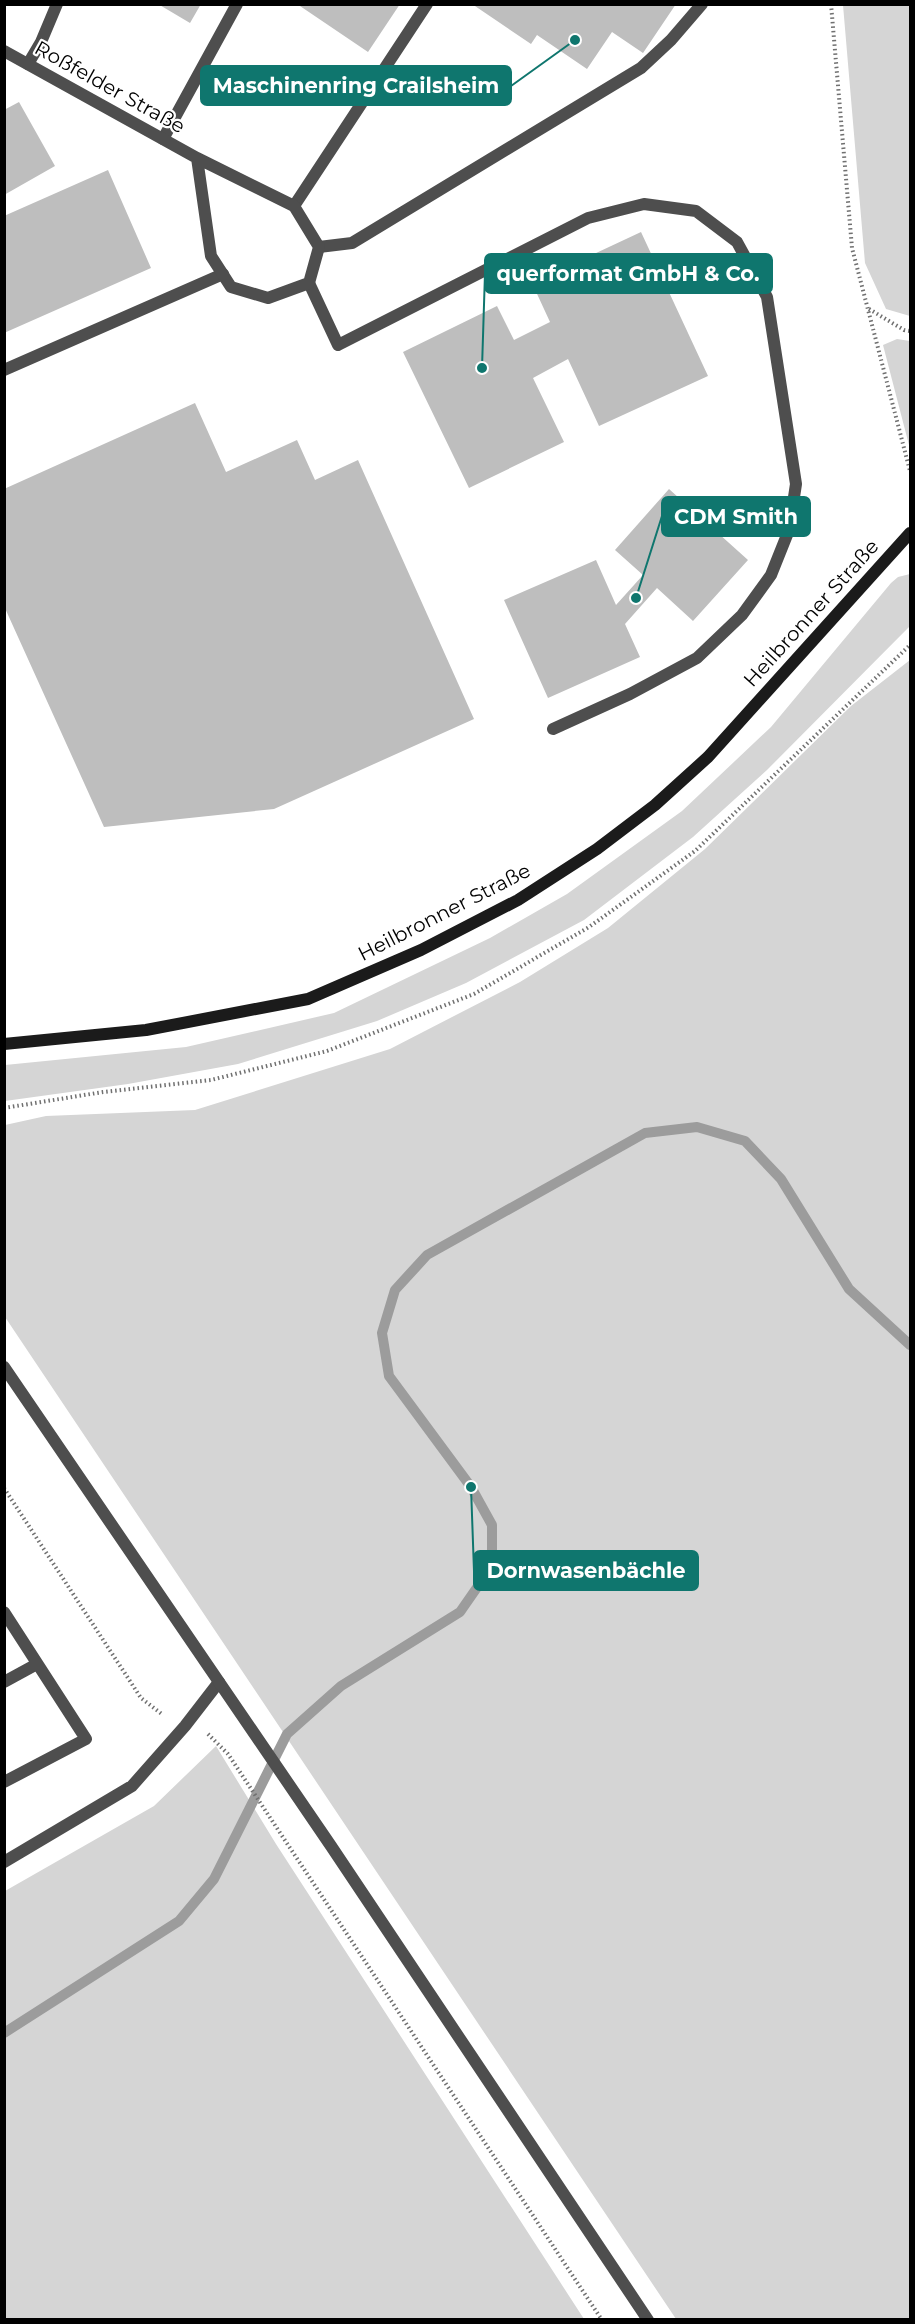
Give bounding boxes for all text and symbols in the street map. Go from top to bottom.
street label: Roßfelder Straße [31,36,189,138]
callout: Maschinenring Crailsheim [201,66,511,105]
text: Maschinenring Crailsheim [213,73,499,98]
callout: querformat GmbH & Co. [485,254,772,293]
text: querformat GmbH & Co. [497,261,759,286]
callout: CDM Smith [662,497,810,536]
text: CDM Smith [674,504,798,529]
street label: Heilbronner Straße [738,534,884,692]
street label: Heilbronner Straße [354,858,534,966]
callout: Dornwasenbächle [474,1551,698,1590]
text: Dornwasenbächle [486,1558,686,1583]

